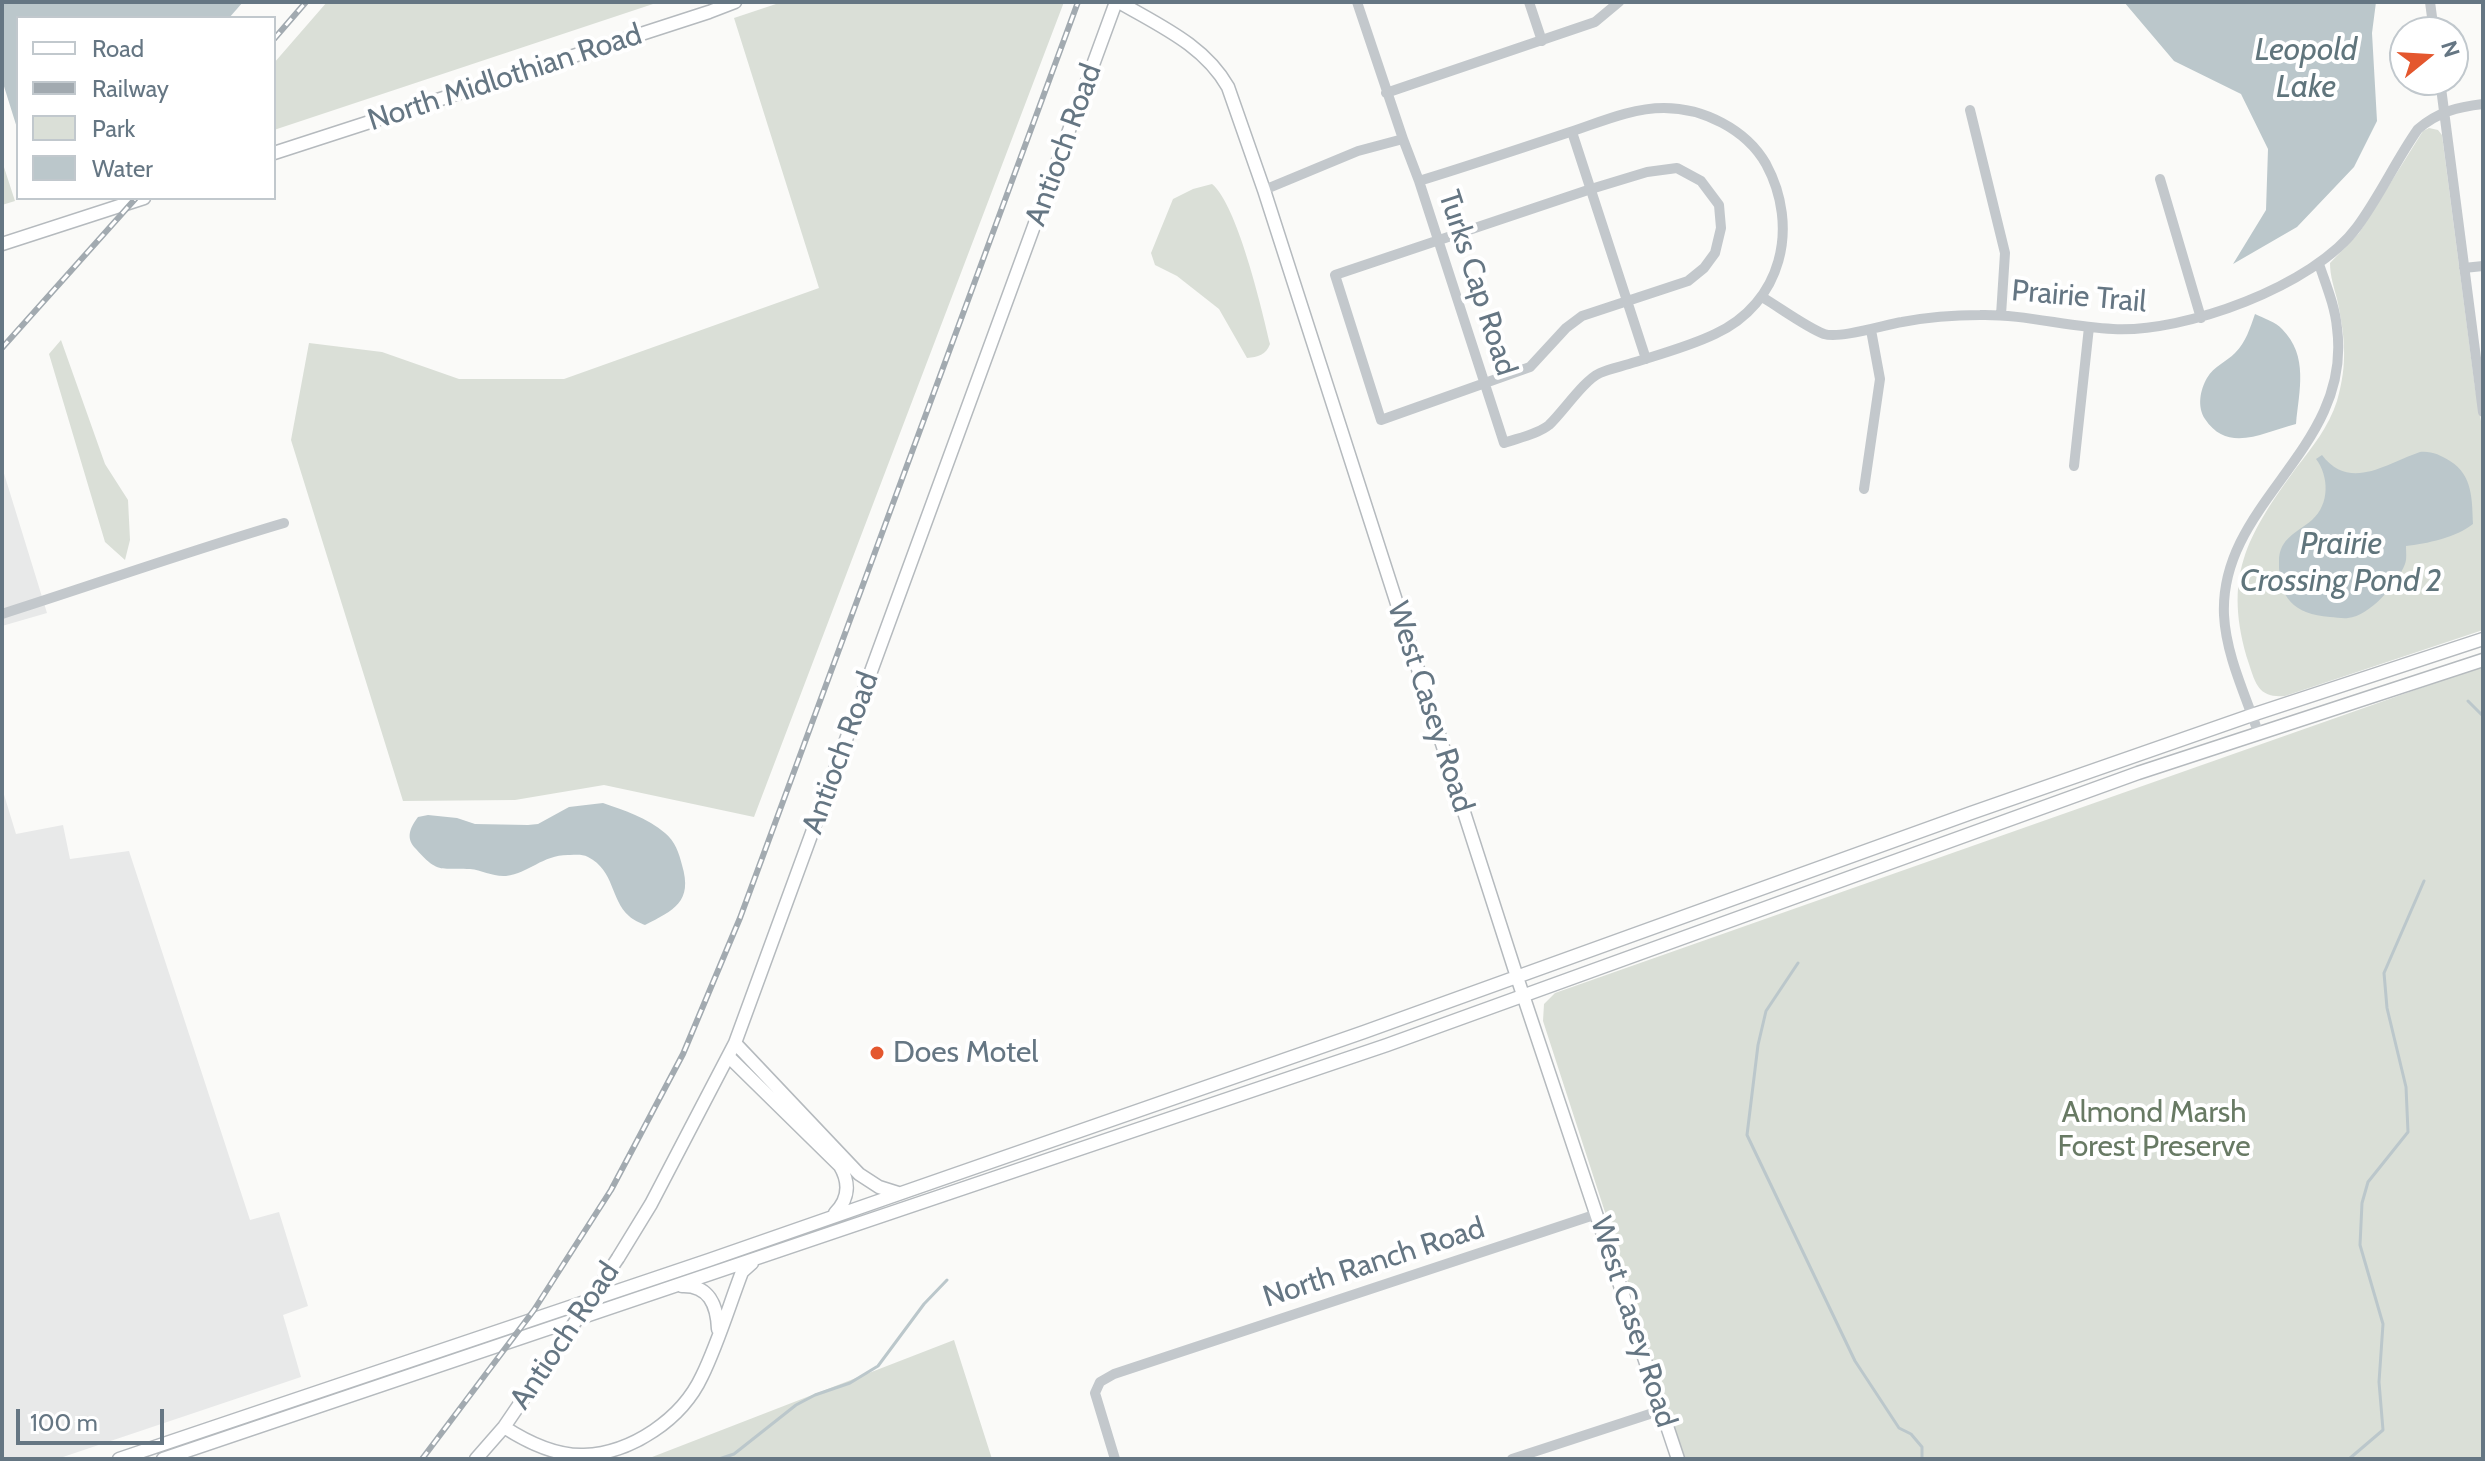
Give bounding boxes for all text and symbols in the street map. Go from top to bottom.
legend [16,16,276,200]
north arrow [2389,16,2469,96]
street label: North Midlothian Road [364,17,646,139]
water label: Leopold Lake [2255,32,2357,107]
text: Road [92,34,144,63]
text: N [2435,37,2466,61]
street label: Antioch Road [1018,59,1110,231]
text: Railway [92,74,169,103]
text: Park [92,114,135,143]
text: Water [92,154,153,183]
street label: Turks Cap Road [1430,186,1524,380]
street label: Prairie Trail [2010,273,2148,321]
water label: Prairie Crossing Pond 2 [2240,526,2442,601]
street label: West Casey Road [1379,597,1481,817]
street label: Antioch Road [795,667,887,839]
place label: Does Motel [893,1035,1038,1071]
marker: Does Motel [868,1044,886,1062]
park label: Almond Marsh Forest Preserve [2057,1095,2251,1166]
street label: North Ranch Road [1259,1210,1489,1316]
street label: West Casey Road [1582,1212,1684,1432]
street label: Antioch Road [503,1256,627,1416]
scale bar [20,1393,168,1443]
text: 100 m [30,1408,98,1437]

